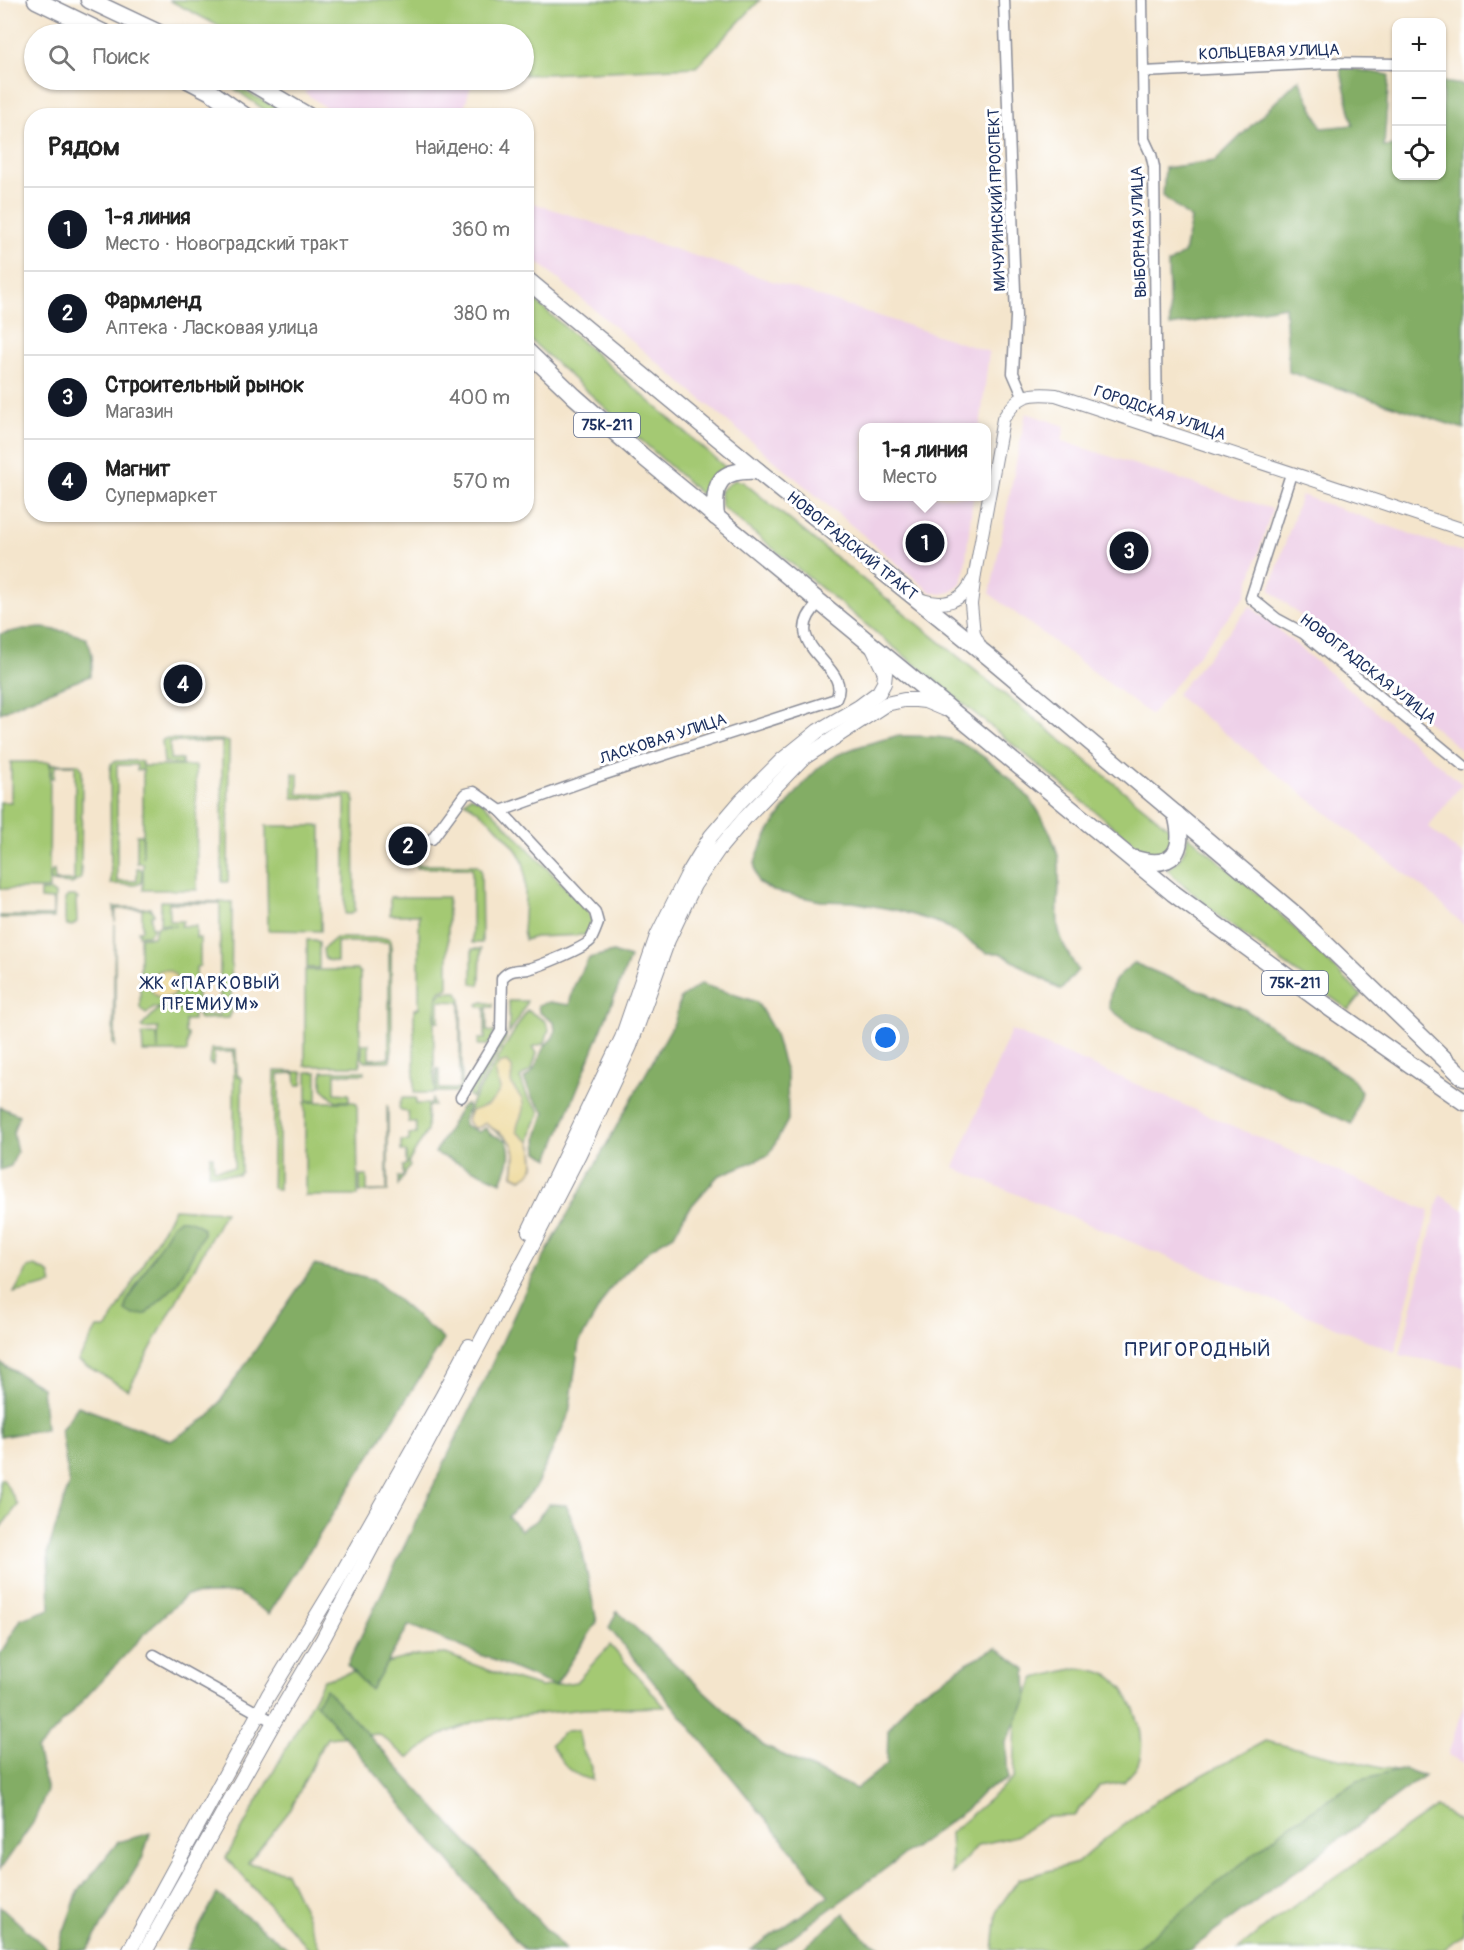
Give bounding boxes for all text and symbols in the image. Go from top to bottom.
map controls [1392,18,1446,180]
button: + [1392,18,1446,72]
search box [24,24,534,90]
street label: КОЛЬЦЕВАЯ УЛИЦА [1198,40,1340,64]
icon: search [45,41,78,74]
text: Поиск [93,43,150,71]
button: − [1392,72,1446,126]
street label: МИЧУРИНСКИЙ ПРОСПЕКТ [984,108,1010,292]
button: locate [1392,126,1446,180]
text: Рядом [48,131,120,163]
text: Найдено: 4 [415,135,510,160]
street label: ВЫБОРНАЯ УЛИЦА [1127,166,1151,298]
text: 1-я линия [105,203,191,231]
text: 1 [64,217,71,242]
text: 360 m [451,217,510,242]
text: Место · Новоградский тракт [105,231,349,256]
text: Фармленд [105,287,201,315]
text: 2 [62,301,73,326]
text: 380 m [453,301,510,326]
text: Аптека · Ласковая улица [105,315,318,340]
text: Строительный рынок [105,371,304,399]
street label: ГОРОДСКАЯ УЛИЦА [1091,381,1229,445]
text: 3 [62,385,73,410]
text: 400 m [449,385,510,410]
text: Магазин [105,399,173,424]
road number: 75К-211 [574,413,640,437]
popup [859,423,991,501]
text: 1-я линия [882,436,968,464]
text: Магнит [105,455,170,483]
text: Место [882,464,937,489]
text: 4 [62,469,73,494]
text: 570 m [453,469,510,494]
text: Супермаркет [105,483,217,508]
street label: НОВОГРАДСКИЙ ТРАКТ [783,487,921,605]
pin: 1 [906,520,944,566]
pin: 3 [1110,528,1148,574]
street label: НОВОГРАДСКАЯ УЛИЦА [1296,609,1440,729]
pin: 4 [164,662,202,706]
street label: ЛАСКОВАЯ УЛИЦА [596,709,729,769]
pin: 2 [388,824,428,868]
road number: 75К-211 [1262,971,1328,995]
district label: ЖК «ПАРКОВЫЙ ПРЕМИУМ» [138,972,281,1016]
your location [871,1023,900,1052]
district label: ПРИГОРОДНЫЙ [1125,1337,1271,1362]

